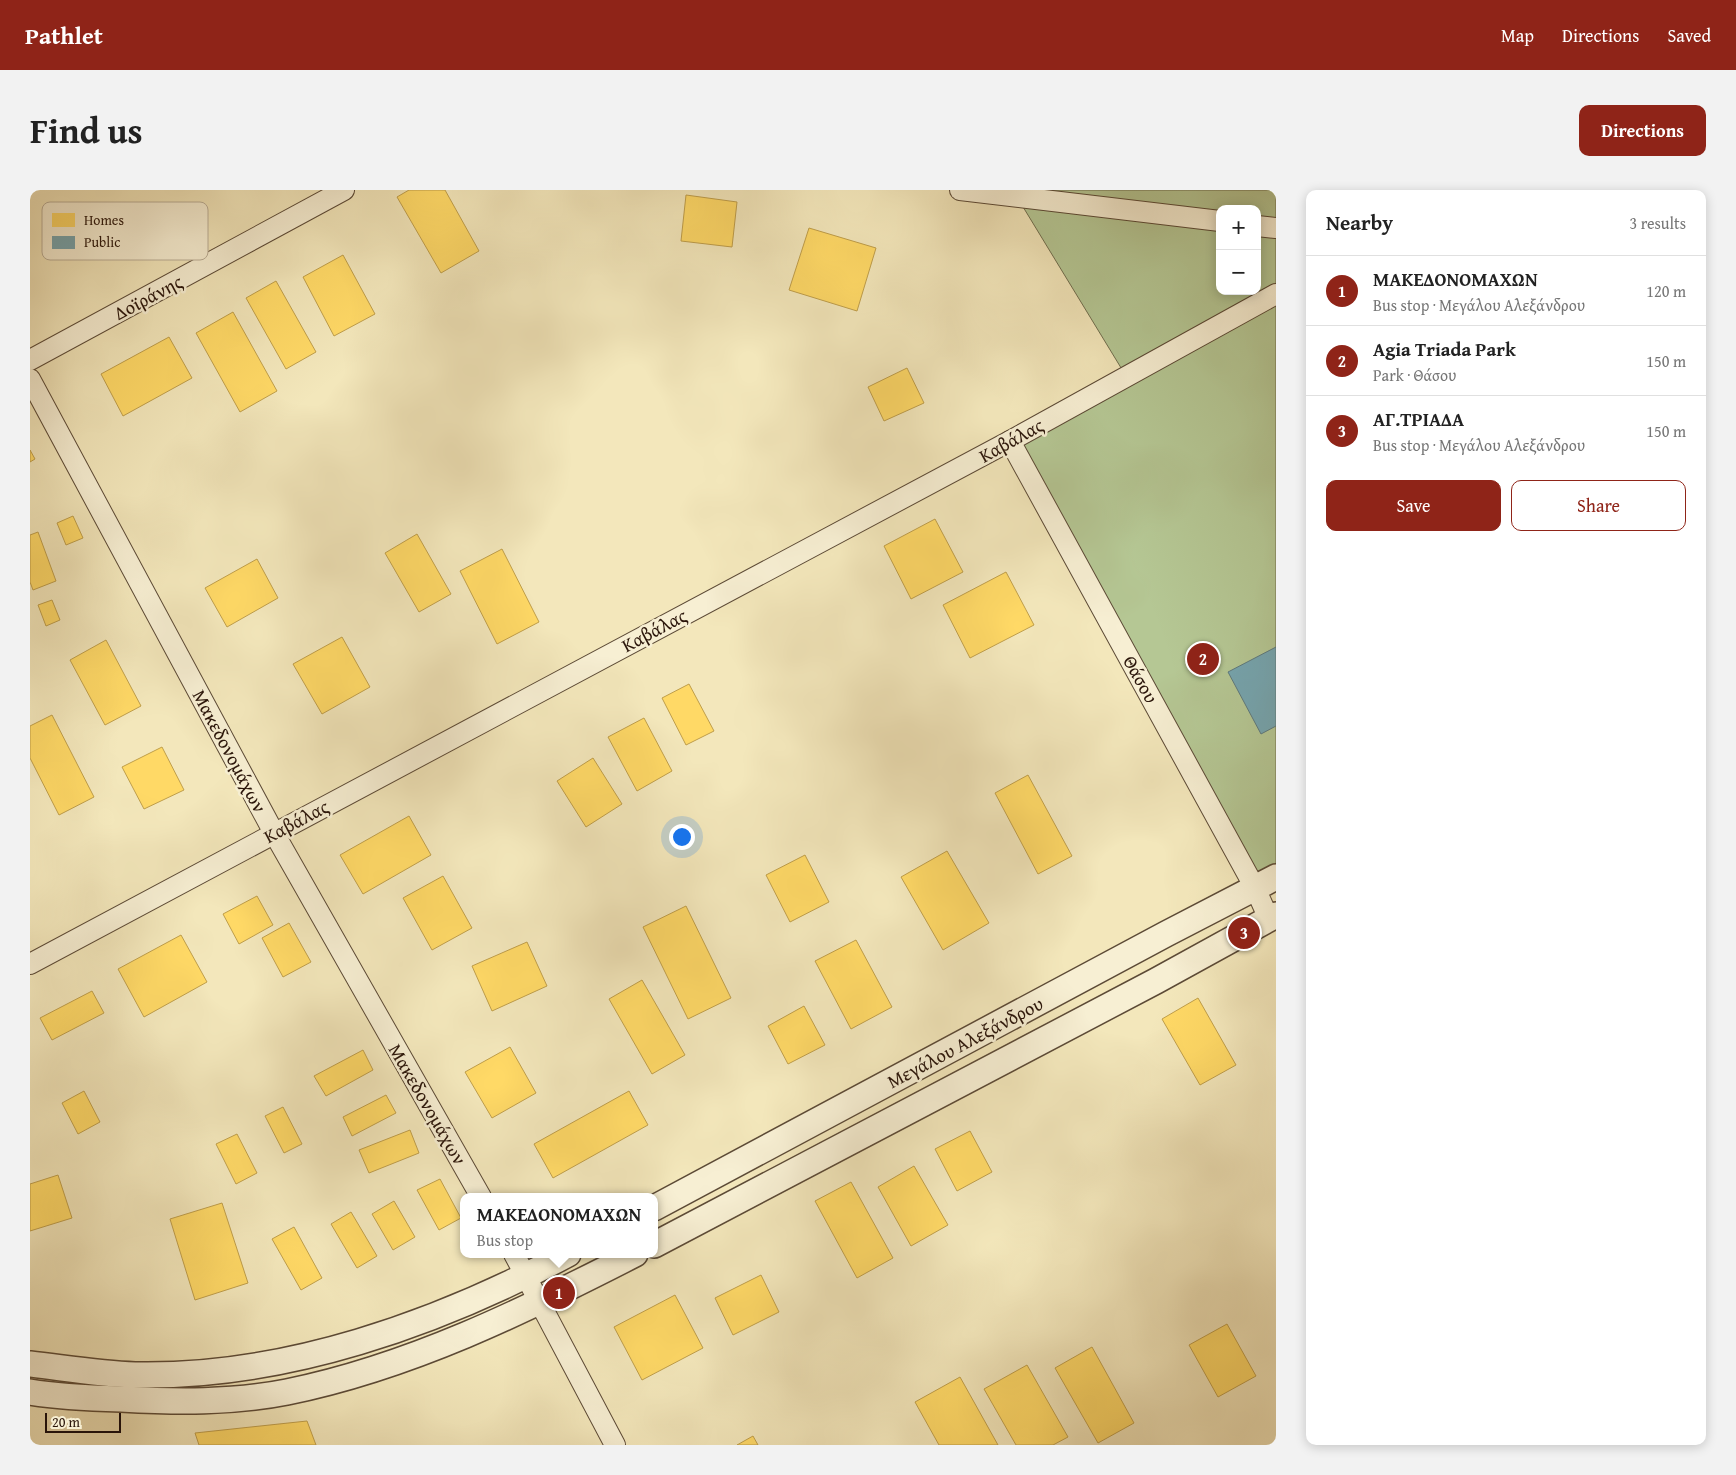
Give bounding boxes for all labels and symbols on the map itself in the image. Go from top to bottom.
legend [42,202,208,260]
text: Homes [84,210,124,230]
text: Public [84,232,120,252]
street label: Δοϊράνης [109,267,187,327]
street label: Καβάλας [974,411,1048,469]
street label: Καβάλας [616,601,692,659]
pin: 2 [1187,640,1219,678]
street label: Θάσου [1116,650,1166,708]
street label: Μακεδονομάχων [186,684,274,818]
street label: Καβάλας [258,792,334,850]
your location [669,824,695,850]
pin: 3 [1228,914,1260,952]
street label: Μεγάλου Αλεξάνδρου [882,989,1048,1095]
street label: Μακεδονομάχων [382,1038,474,1170]
pin: 1 [543,1274,575,1312]
scale bar [45,1410,121,1433]

